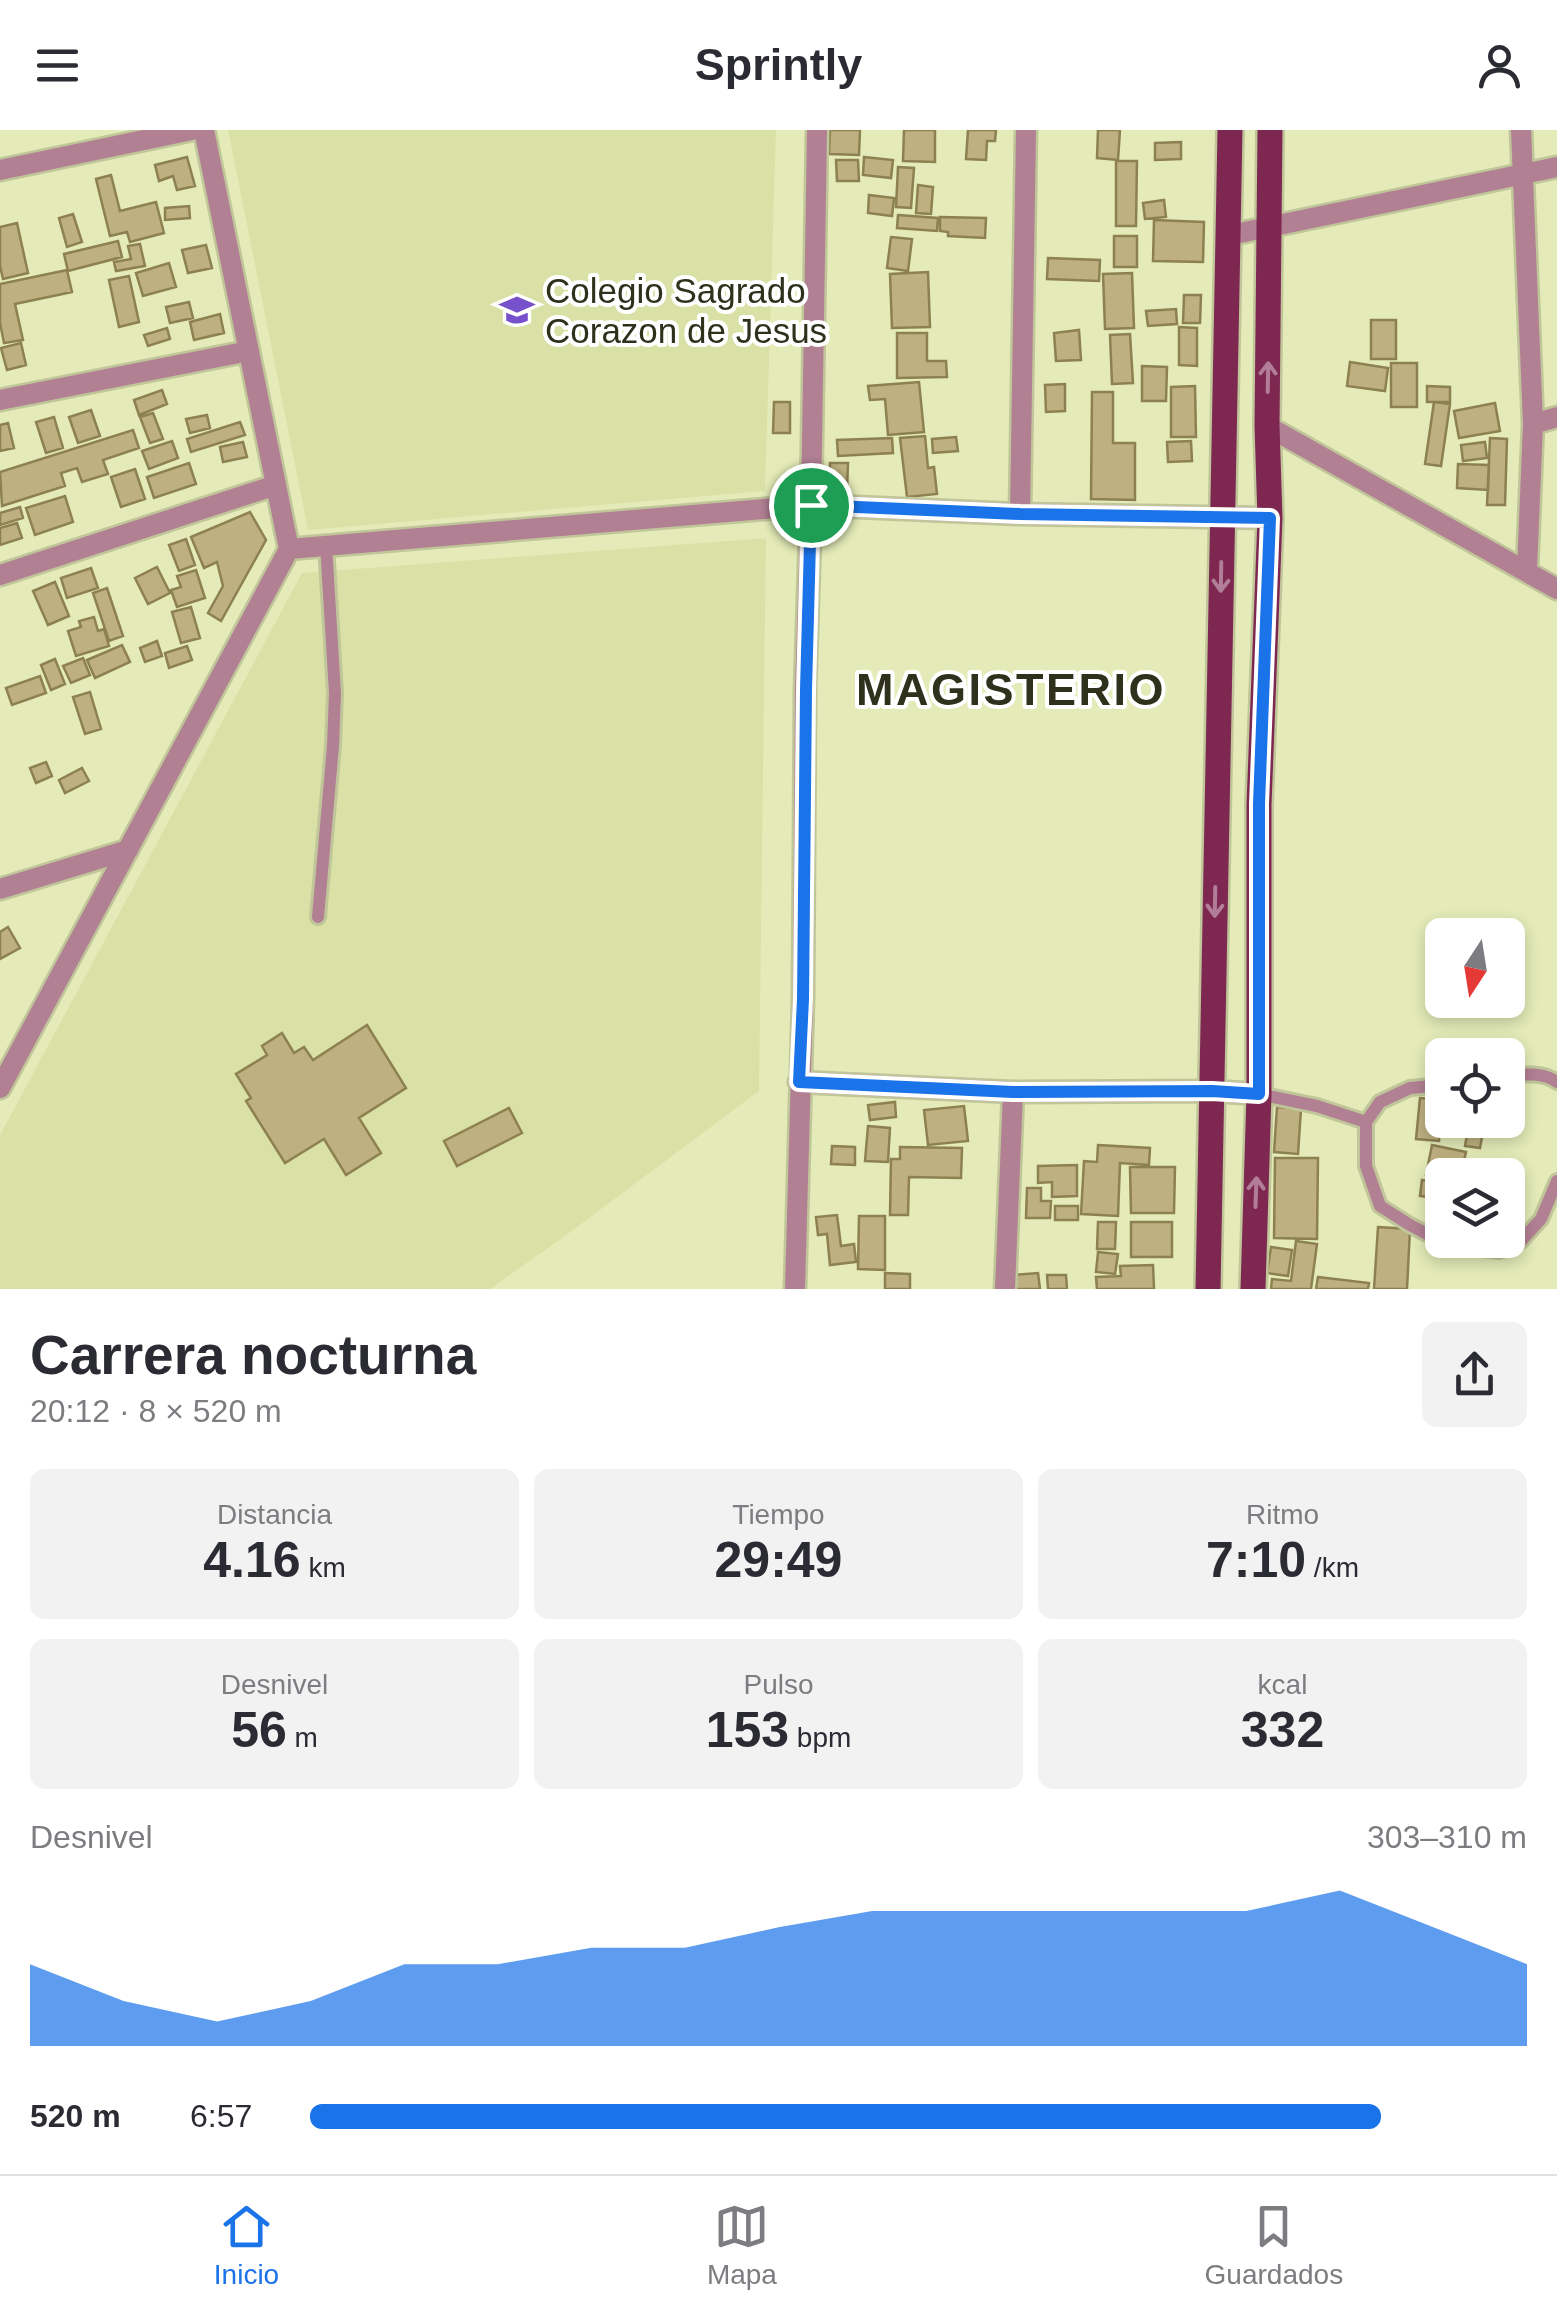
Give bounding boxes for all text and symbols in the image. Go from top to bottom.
icon: menu [30,38,85,93]
icon: person [1472,38,1527,93]
text: Sprintly [695,39,862,90]
place label: Colegio Sagrado Corazon de Jesus [545,271,827,350]
school or university icon: Colegio Sagrado Corazon de Jesus [498,291,536,329]
one-way arrow [1258,361,1277,393]
pin [769,463,854,548]
icon: arrive [784,478,839,533]
one-way arrow [1211,561,1230,593]
district label: MAGISTERIO [856,664,1166,715]
one-way arrow [1206,886,1225,918]
north arrow [1425,918,1525,1018]
map controls [1425,918,1525,1258]
button: locate [1425,1038,1525,1138]
button: layers [1425,1158,1525,1258]
one-way arrow [1246,1176,1265,1208]
button: share [1422,1322,1527,1427]
text: Carrera nocturna [30,1324,476,1386]
text: 20:12 · 8 × 520 m [30,1393,282,1429]
text: Distancia [217,1499,332,1530]
text: Tiempo [732,1499,825,1530]
text: Ritmo [1246,1499,1319,1530]
text: 4.16 [203,1532,301,1588]
text: 29:49 [715,1532,842,1588]
text: 7:10 [1206,1532,1306,1588]
text: km [301,1552,346,1583]
text: /km [1306,1552,1359,1583]
text: Desnivel [221,1669,328,1700]
text: Pulso [743,1669,814,1700]
text: kcal [1258,1669,1307,1700]
text: 56 [231,1702,287,1758]
text: 153 [706,1702,789,1758]
text: 332 [1241,1702,1324,1758]
text: m [287,1722,318,1753]
text: bpm [789,1722,851,1753]
text: Desnivel [30,1819,153,1855]
text: 303–310 m [1367,1819,1527,1855]
text: 520 m [30,2098,121,2134]
text: 6:57 [190,2098,252,2134]
tab: Inicio [214,2199,279,2291]
tab: Mapa [707,2199,777,2291]
tab: Guardados [1205,2199,1343,2291]

